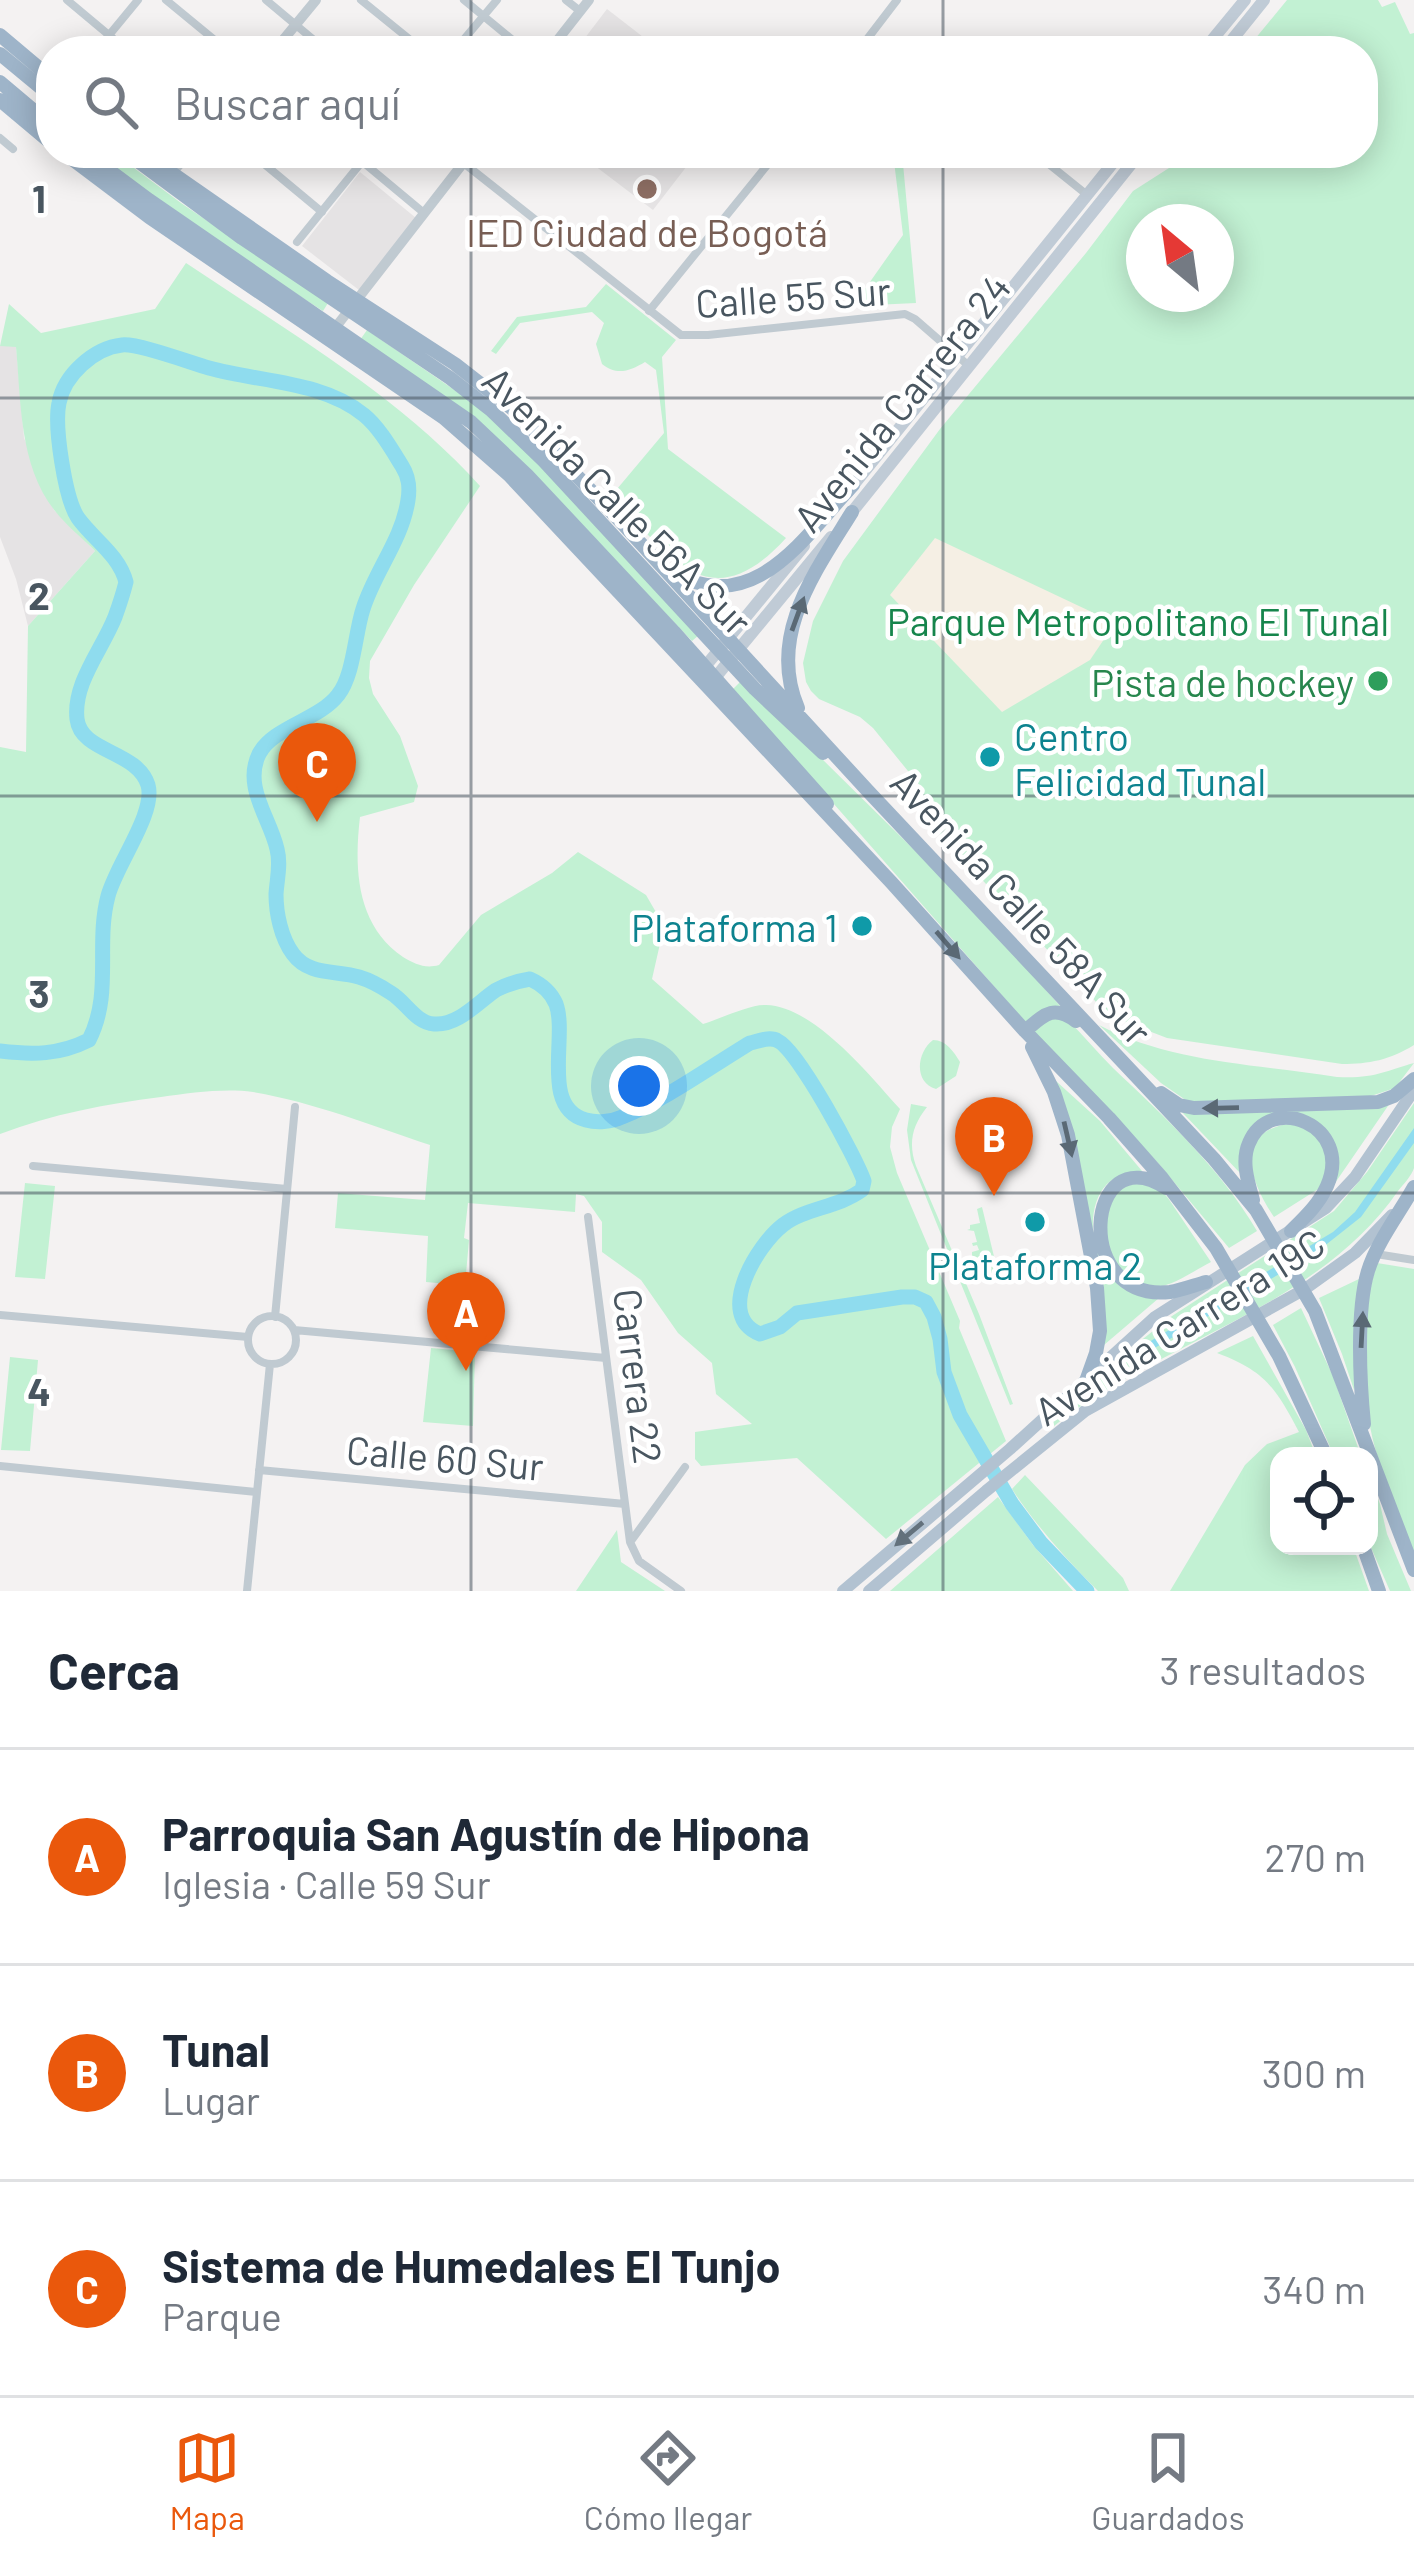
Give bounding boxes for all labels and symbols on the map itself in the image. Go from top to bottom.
text: 1 [32,174,46,221]
marker: IED Ciudad de Bogotá [634,176,660,202]
north arrow [1126,204,1234,312]
place label: IED Ciudad de Bogotá [466,208,828,255]
street label: Avenida Carrera 24 [783,264,1019,540]
street label: Calle 55 Sur [694,266,892,326]
street label: Avenida Calle 56A Sur [474,356,762,644]
text: 2 [28,571,50,618]
one-way arrow [790,595,808,631]
park label: Parque Metropolitano El Tunal [887,597,1389,644]
place label: Pista de hockey [1091,658,1354,705]
marker: Pista de hockey [1365,668,1391,694]
place label: Centro Felicidad Tunal [1014,712,1266,804]
pin: C [278,723,356,822]
marker: Centro Felicidad Tunal [977,744,1003,770]
street label: Avenida Calle 58A Sur [882,758,1162,1054]
place label: Plataforma 1 [631,903,838,950]
marker: Plataforma 1 [849,913,875,939]
one-way arrow [935,930,961,960]
text: 3 [28,969,50,1016]
your location [609,1056,669,1116]
pin: B [955,1097,1033,1196]
one-way arrow [1201,1098,1239,1118]
one-way arrow [1059,1121,1078,1158]
marker: Plataforma 2 [1022,1209,1048,1235]
street label: Avenida Carrera 19C [1025,1218,1333,1434]
place label: Plataforma 2 [928,1241,1142,1288]
pin: A [427,1272,505,1371]
street label: Carrera 22 [605,1286,673,1466]
one-way arrow [1353,1311,1372,1349]
text: 4 [27,1367,51,1414]
street label: Calle 60 Sur [344,1425,546,1489]
one-way arrow [894,1521,924,1547]

